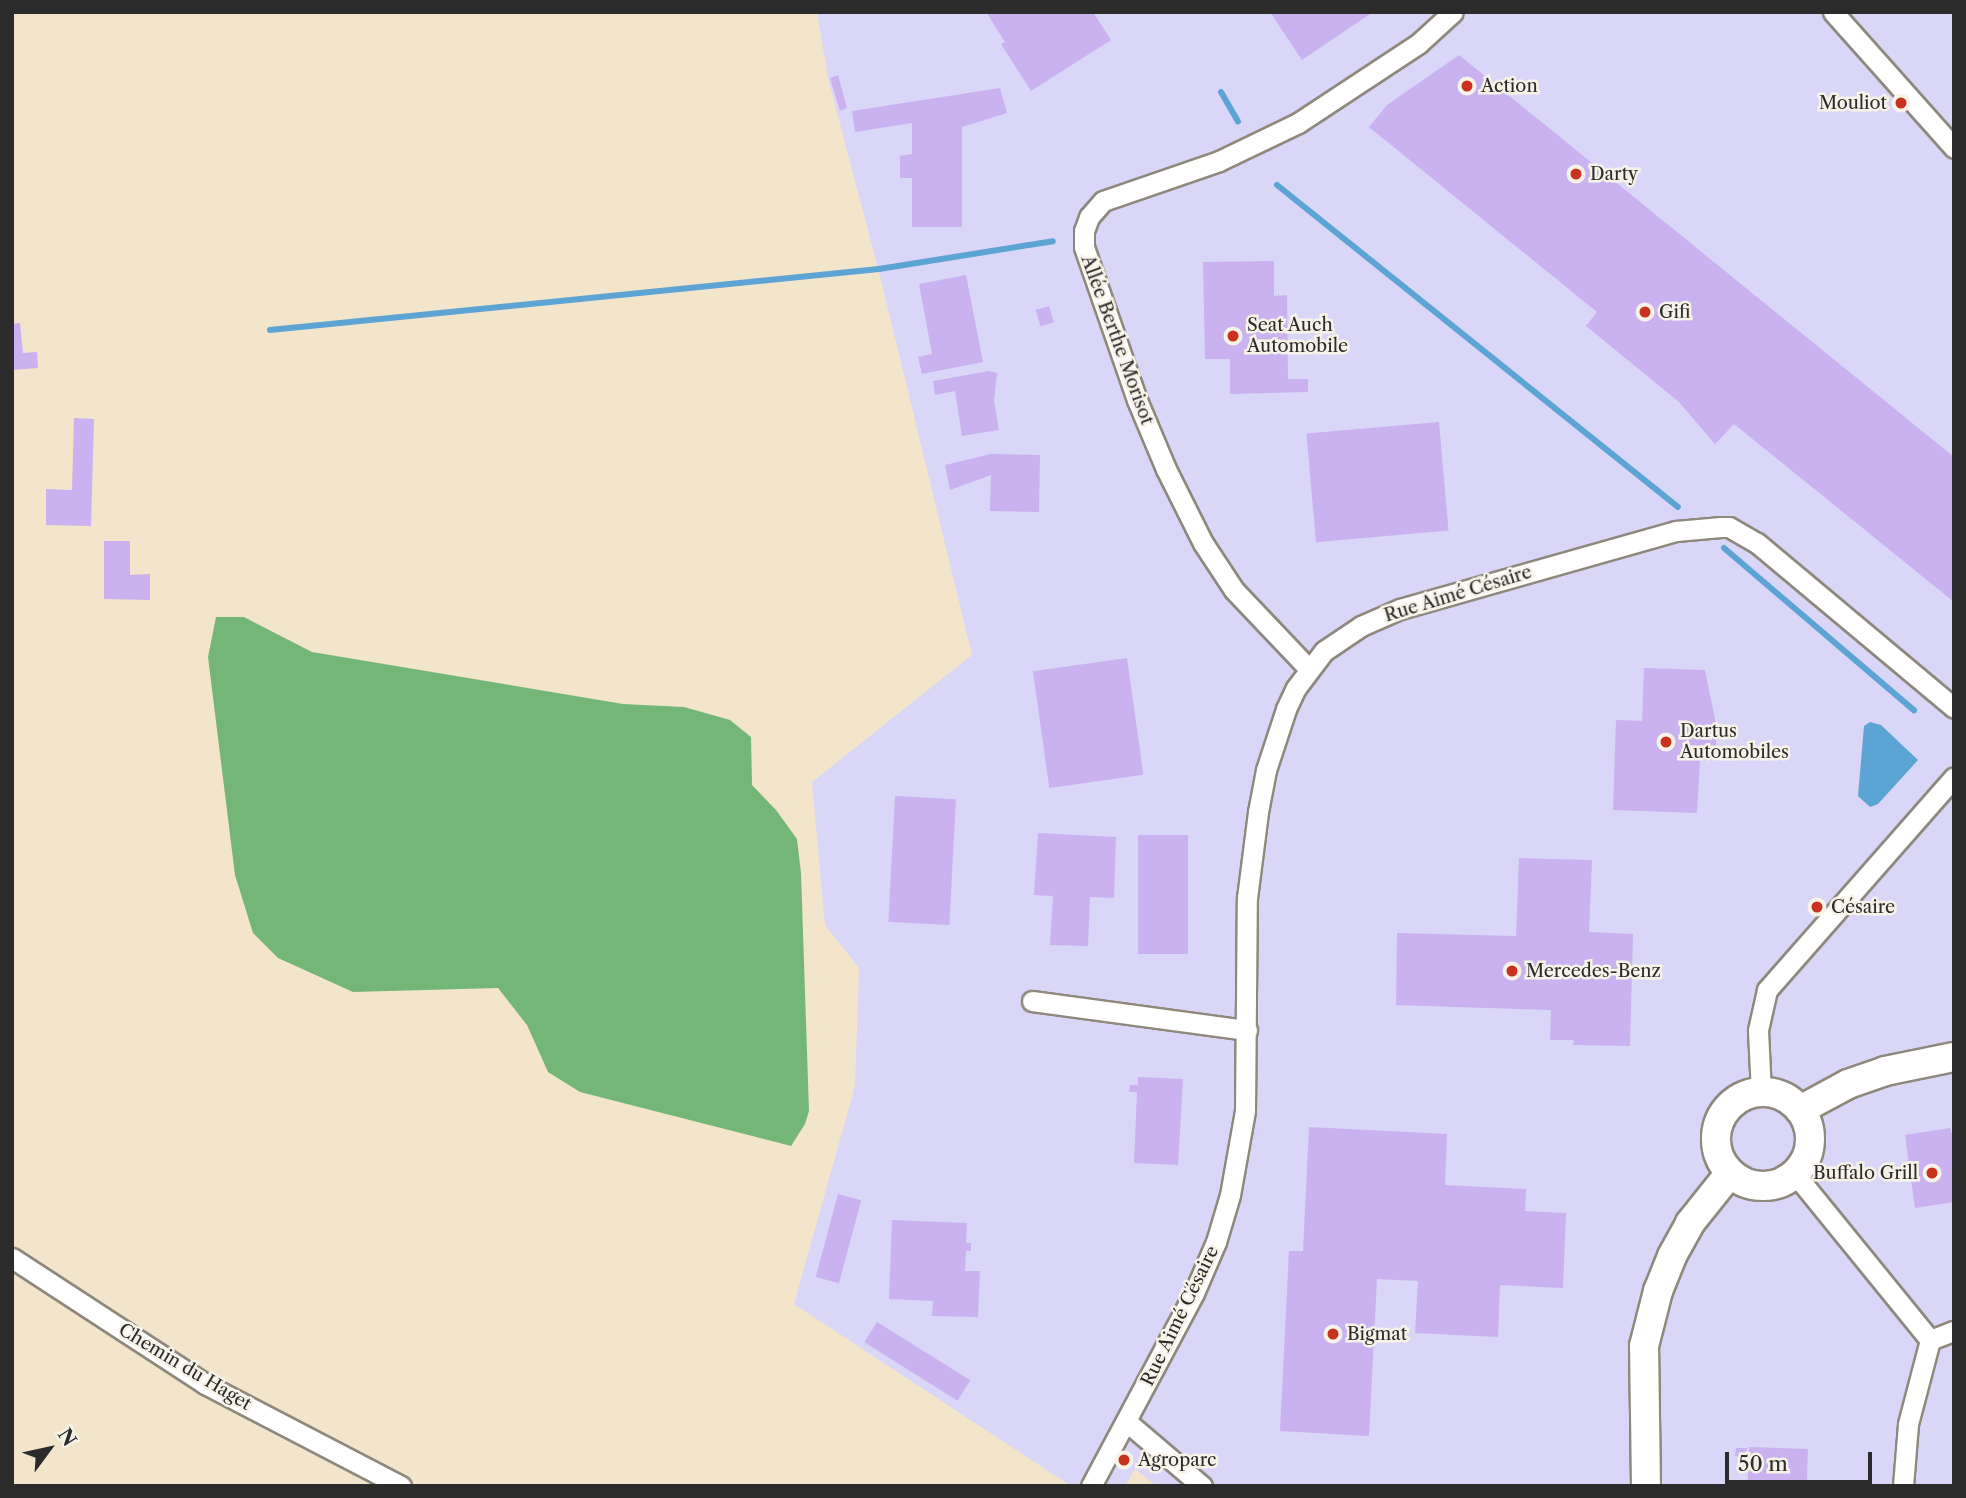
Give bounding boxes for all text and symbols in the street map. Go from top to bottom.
place label: Action [1481,75,1538,97]
marker: Action [1459,78,1475,94]
place label: Mouliot [1819,92,1887,114]
marker: Mouliot [1893,95,1909,111]
place label: Darty [1590,163,1638,185]
marker: Darty [1568,166,1584,182]
street label: Allée Berthe Morisot [1076,252,1158,428]
place label: Gifi [1659,301,1690,323]
marker: Gifi [1637,304,1653,320]
place label: Seat Auch Automobile [1247,315,1348,358]
marker: Seat Auch Automobile [1225,328,1241,344]
street label: Rue Aimé Césaire [1381,561,1535,627]
place label: Dartus Automobiles [1680,721,1789,764]
marker: Dartus Automobiles [1658,734,1674,750]
place label: Césaire [1831,896,1895,918]
marker: Césaire [1809,899,1825,915]
place label: Mercedes-Benz [1526,960,1661,982]
marker: Mercedes-Benz [1504,963,1520,979]
place label: Buffalo Grill [1813,1162,1918,1184]
marker: Buffalo Grill [1924,1165,1940,1181]
street label: Rue Aimé Césaire [1137,1242,1223,1390]
street label: Chemin du Haget [115,1319,255,1415]
place label: Bigmat [1347,1323,1407,1345]
marker: Bigmat [1325,1326,1341,1342]
north arrow [14,1414,84,1484]
text: N [53,1424,81,1450]
scale bar [1728,1438,1875,1482]
place label: Agroparc [1138,1449,1217,1471]
text: 50 m [1738,1451,1788,1476]
marker: Agroparc [1116,1452,1132,1468]

